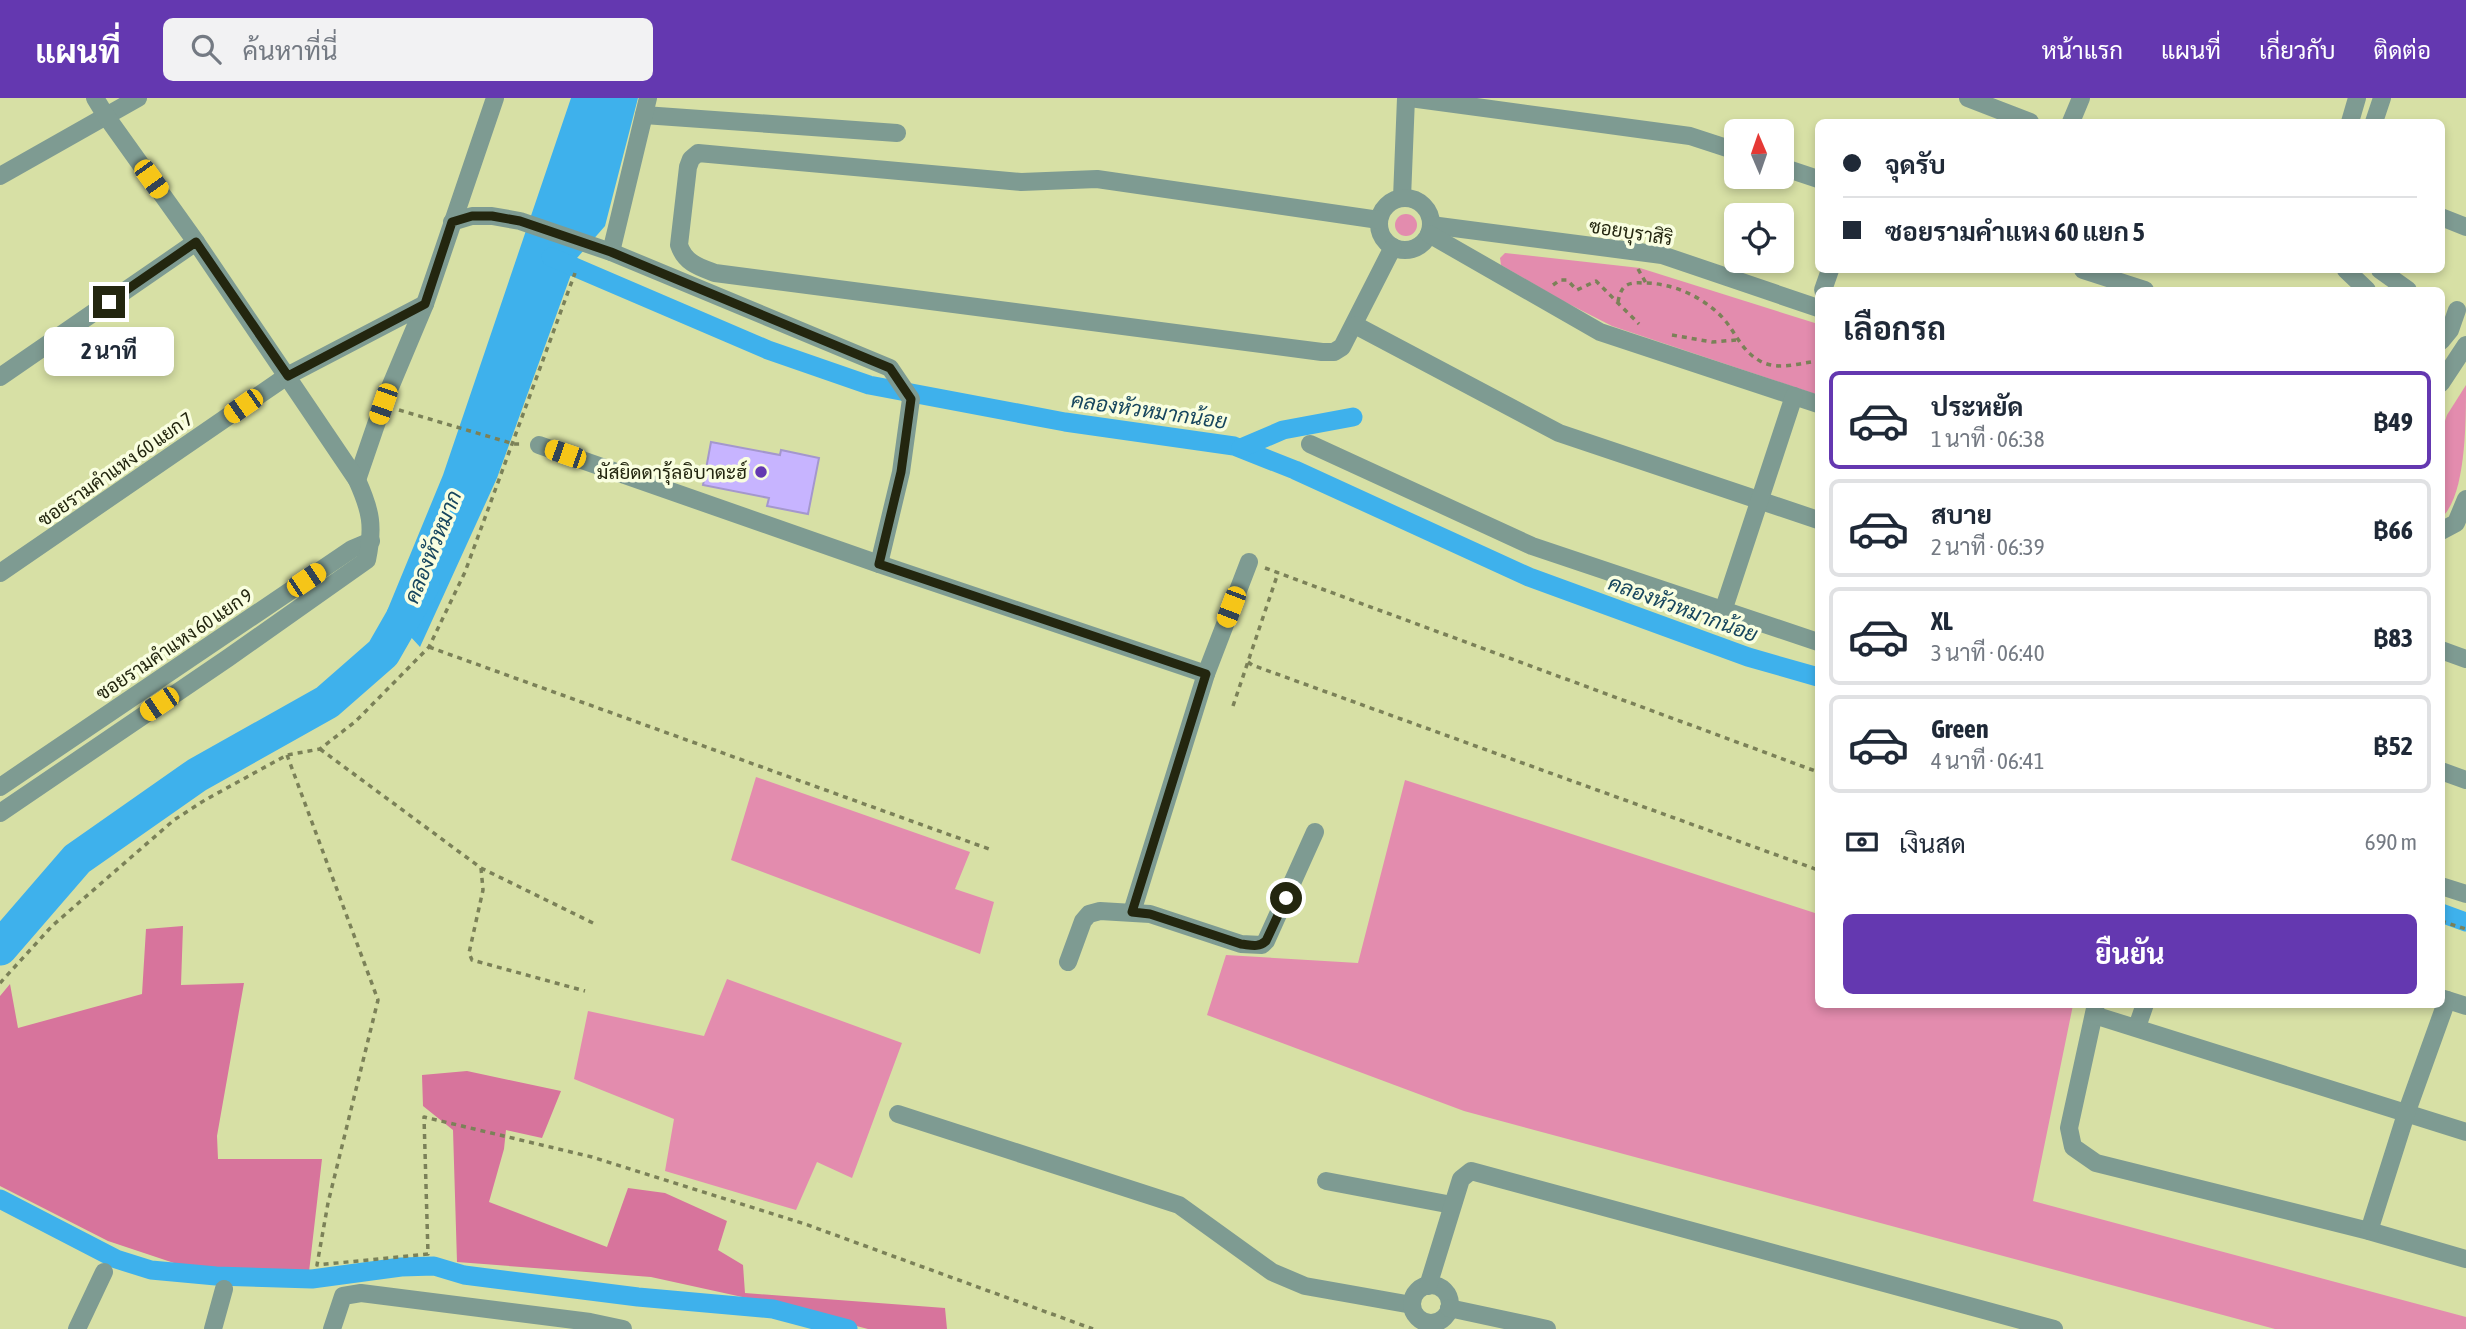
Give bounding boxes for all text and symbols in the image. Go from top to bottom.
search box [163,18,653,81]
icon: search [187,30,225,68]
text: แผนที่ [35,32,121,70]
text: ค้นหาที่นี่ [243,36,338,66]
text: หน้าแรก [2042,37,2123,64]
text: แผนที่ [2161,37,2221,64]
text: เกี่ยวกับ [2259,37,2336,64]
text: ติดต่อ [2374,37,2431,64]
north arrow [1724,119,1794,189]
map controls [1724,119,1794,273]
text: จุดรับ [1885,150,1946,180]
car [131,156,172,202]
button: locate [1724,203,1794,273]
street label: ซอยบุราสิริ [1587,215,1675,251]
text: ซอยรามคำแหง 60 แยก 5 [1885,217,2145,247]
route end [93,286,125,318]
text: เลือกรถ [1843,310,1946,347]
callout: 2 นาที [44,326,174,376]
text: 2 นาที [81,338,137,364]
car [367,381,400,427]
car [220,385,267,427]
water label: คลองหัวหมากน้อย [1070,387,1229,433]
icon: car [1847,389,1910,452]
text: ประหยัด [1931,392,2024,422]
street label: ซอยรามคำแหง 60 แยก 7 [33,407,197,531]
text: ฿49 [2373,407,2413,437]
text: 1 นาที · 06:38 [1931,426,2044,452]
car [542,437,589,471]
place label: มัสยิดดารุ้ลอิบาดะฮ์ [597,460,747,485]
marker: มัสยิดดารุ้ลอิบาดะฮ์ [753,464,769,480]
water label: คลองหัวหมาก [399,487,466,606]
icon: car [1847,497,1910,560]
text: สบาย [1931,500,1992,530]
text: ฿66 [2373,515,2413,545]
text: 2 นาที · 06:39 [1931,534,2044,560]
car [283,560,330,600]
water label: คลองหัวหมากน้อย [1605,570,1761,646]
street label: ซอยรามคำแหง 60 แยก 9 [92,584,256,704]
car [1214,584,1249,630]
icon: car [1847,605,1910,668]
text: XL [1931,606,1953,636]
text: ฿83 [2373,623,2413,653]
text: 3 นาที · 06:40 [1931,640,2044,666]
car [136,684,183,724]
icon: car [1847,713,1910,776]
text: Green [1931,714,1989,744]
text: ฿52 [2373,731,2413,761]
text: 4 นาที · 06:41 [1931,748,2044,774]
icon: cash [1843,823,1881,861]
text: เงินสด [1899,829,1966,859]
text: 690 m [2365,829,2417,855]
route start [1270,882,1302,914]
button: ยืนยัน [1843,914,2417,994]

